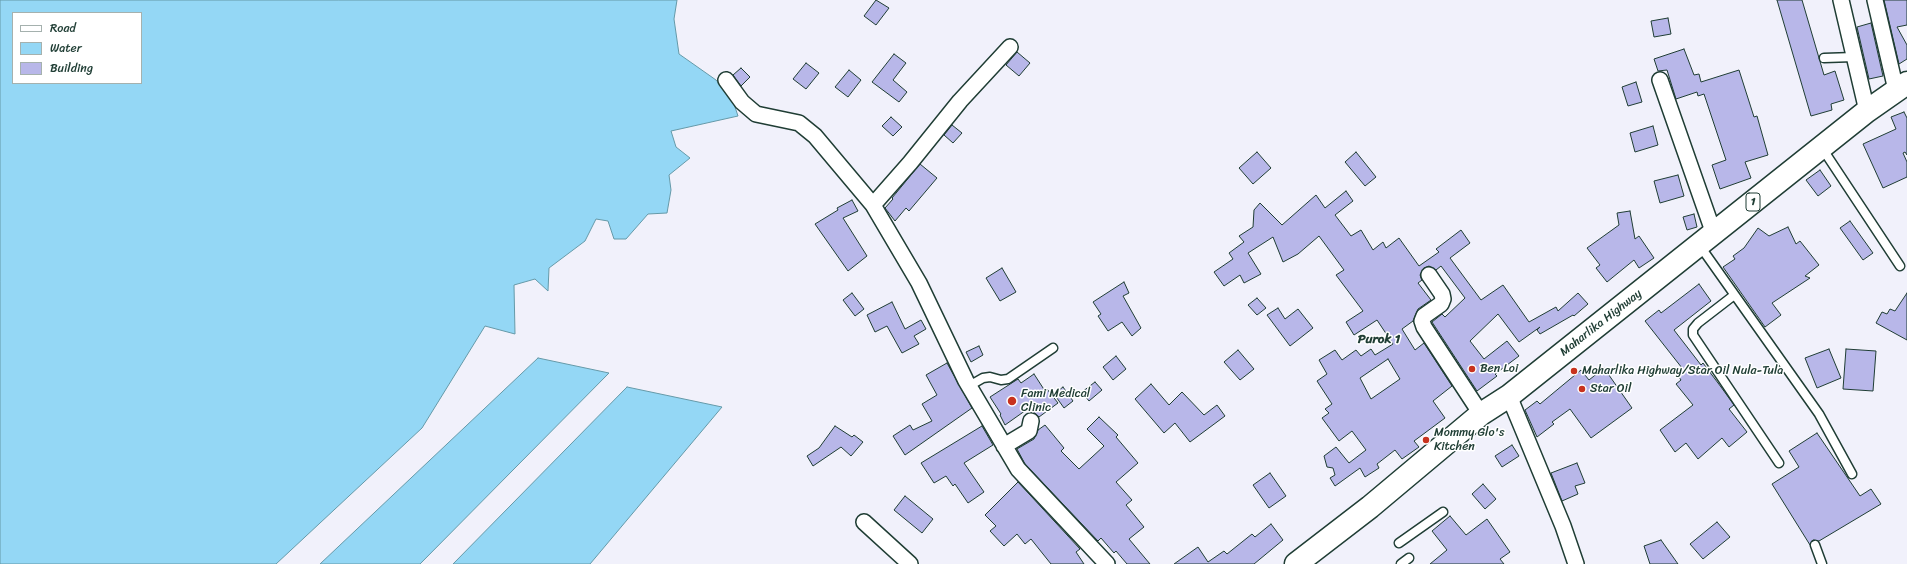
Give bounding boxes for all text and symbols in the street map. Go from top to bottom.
legend [12,12,142,84]
text: Road [50,17,76,39]
text: Water [50,37,82,59]
text: Building [50,57,93,79]
road number: 1 [1746,193,1760,211]
street label: Maharlika Highway [1557,287,1645,359]
district label: Purok 1 [1358,332,1400,348]
place label: Ben Loi [1480,362,1518,376]
marker: Ben Loi [1467,364,1477,374]
place label: Maharlika Highway/Star Oil Nula-Tula [1582,364,1783,378]
marker: Maharlika Highway/Star Oil Nula-Tula [1569,366,1579,376]
place label: Star Oil [1590,382,1631,396]
marker: Star Oil [1577,384,1587,394]
place label: Fami Medical Clinic [1021,387,1090,415]
marker: Fami Medical Clinic [1006,395,1018,407]
place label: Mommy Glo's Kitchen [1434,426,1505,454]
marker: Mommy Glo's Kitchen [1421,435,1431,445]

